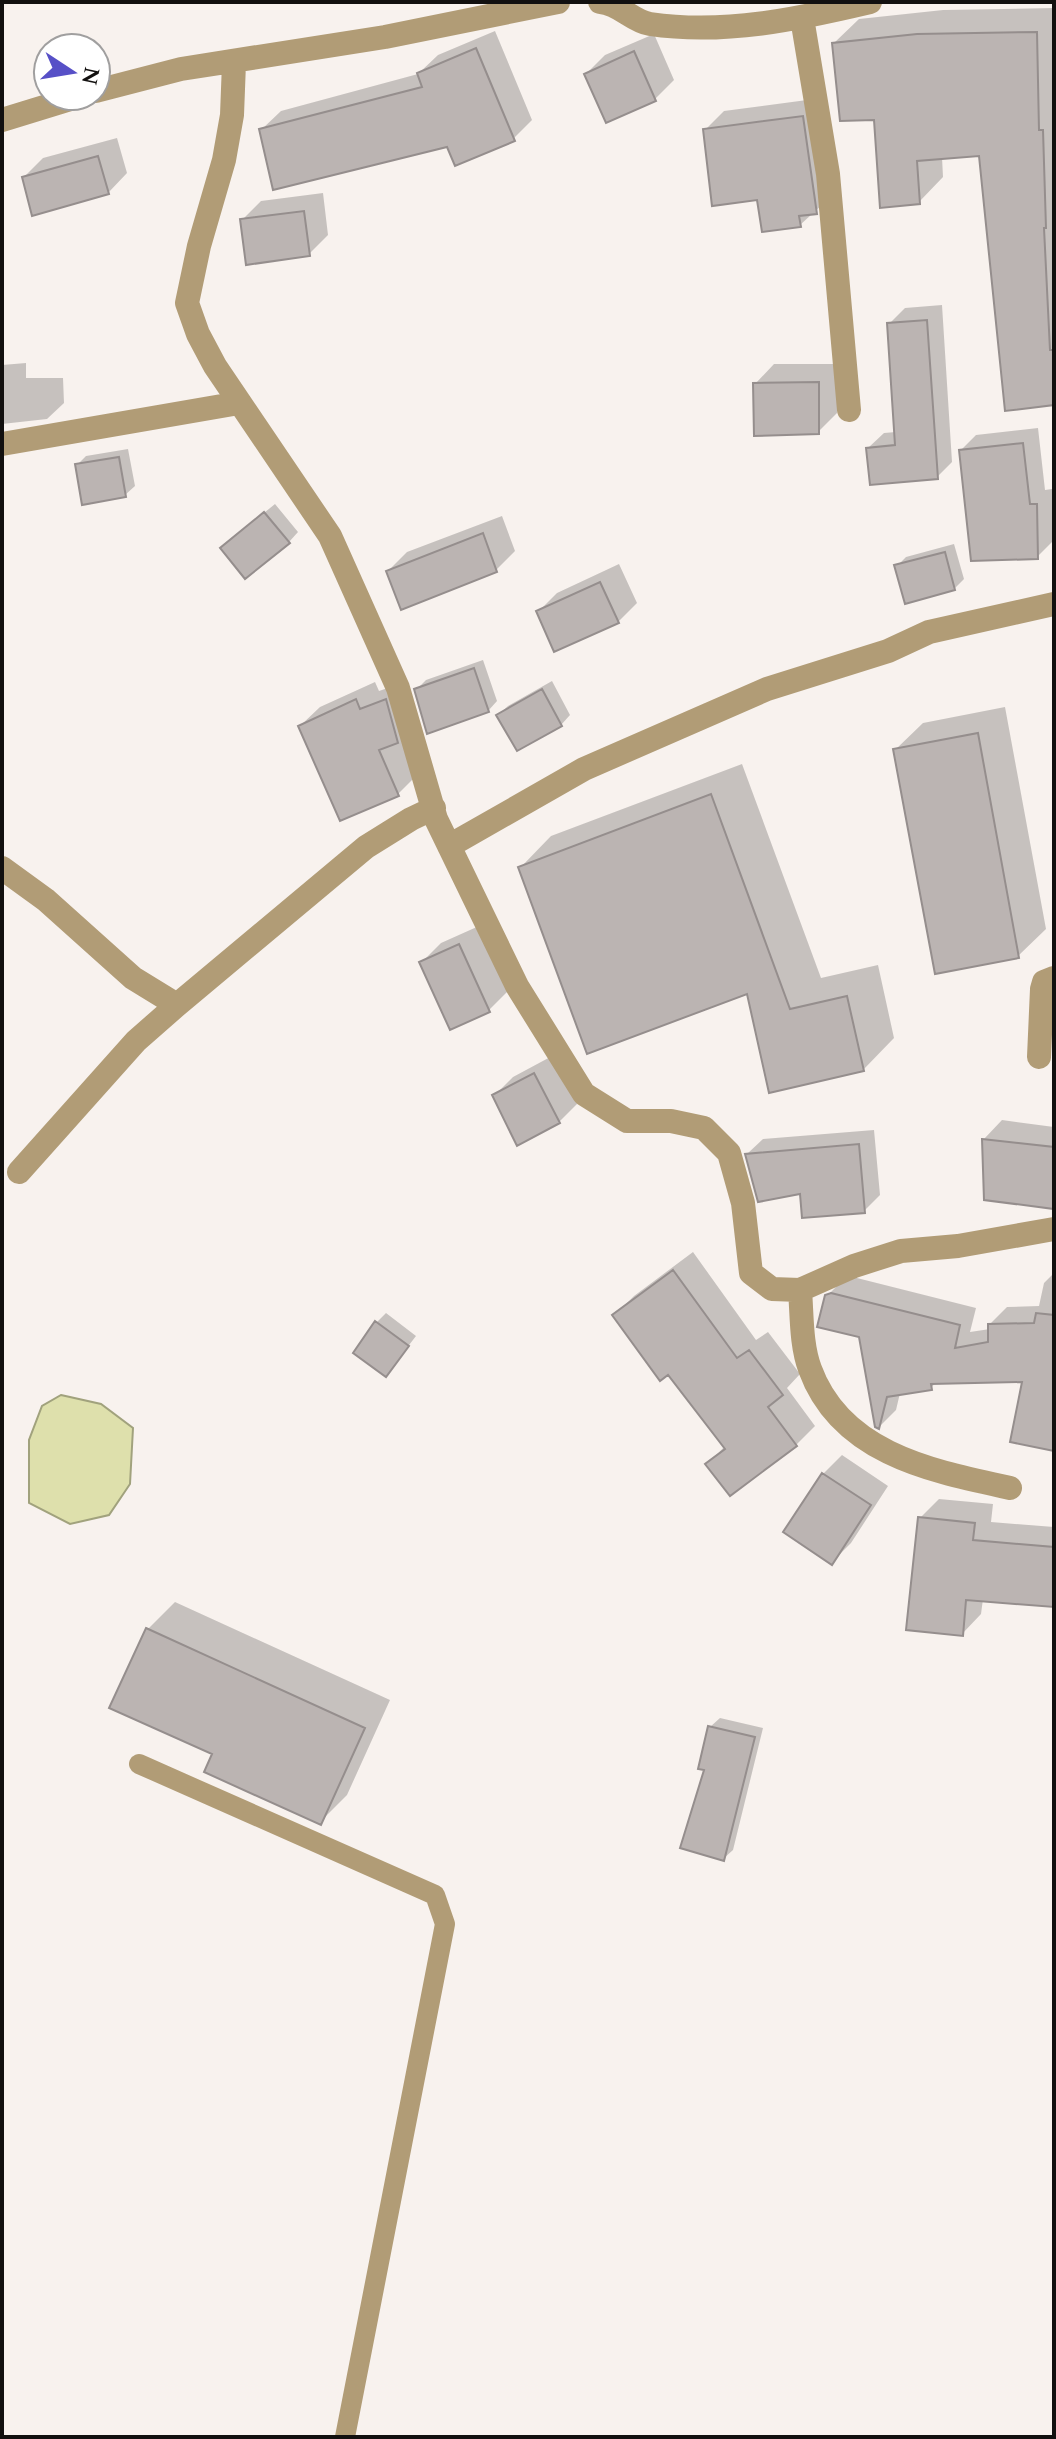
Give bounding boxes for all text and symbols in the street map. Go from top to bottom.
north arrow [32,32,112,112]
text: N [72,64,108,88]

